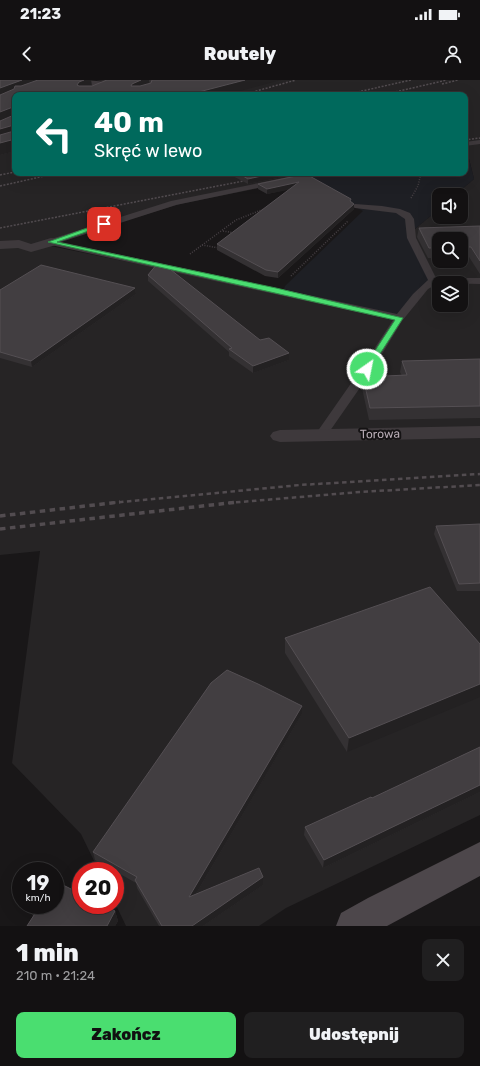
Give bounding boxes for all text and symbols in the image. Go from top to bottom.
text: 21:23 [20,5,61,23]
icon: back [16,43,38,65]
text: Routely [204,43,276,65]
icon: person [442,43,464,65]
text: 40 m [94,106,164,139]
icon: left [28,108,80,160]
text: Skręć w lewo [94,140,202,162]
map controls [432,188,468,312]
button: sound [432,188,468,224]
pin [87,207,121,241]
icon: arrive [93,213,115,235]
button: search [432,232,468,268]
button: layers [432,276,468,312]
position arrow [346,348,388,390]
street label: Torowa [360,427,400,441]
speed limit sign: 20 [72,862,124,914]
text: 19 [27,871,49,895]
text: km/h [26,892,50,904]
text: 1 min [16,939,79,967]
button: close [422,939,464,981]
text: 210 m · 21:24 [16,968,95,983]
button: Zakończ [16,1012,236,1058]
button: Udostępnij [244,1012,464,1058]

